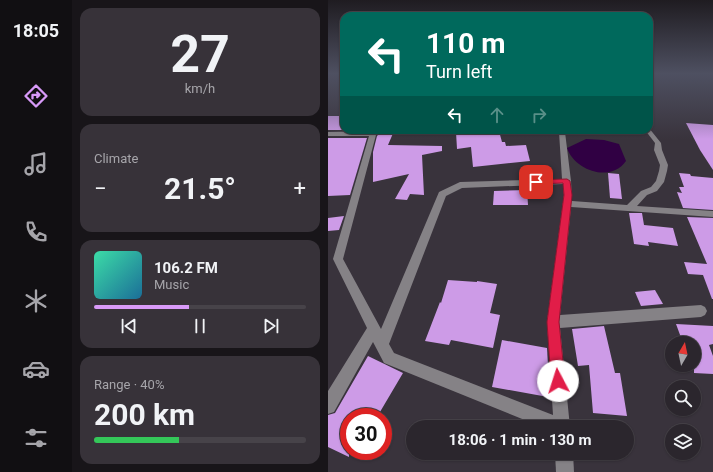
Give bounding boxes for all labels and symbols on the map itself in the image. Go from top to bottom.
pin [519,165,553,199]
north arrow [665,336,701,372]
position arrow [537,360,579,402]
speed limit sign: 30 [340,408,392,460]

